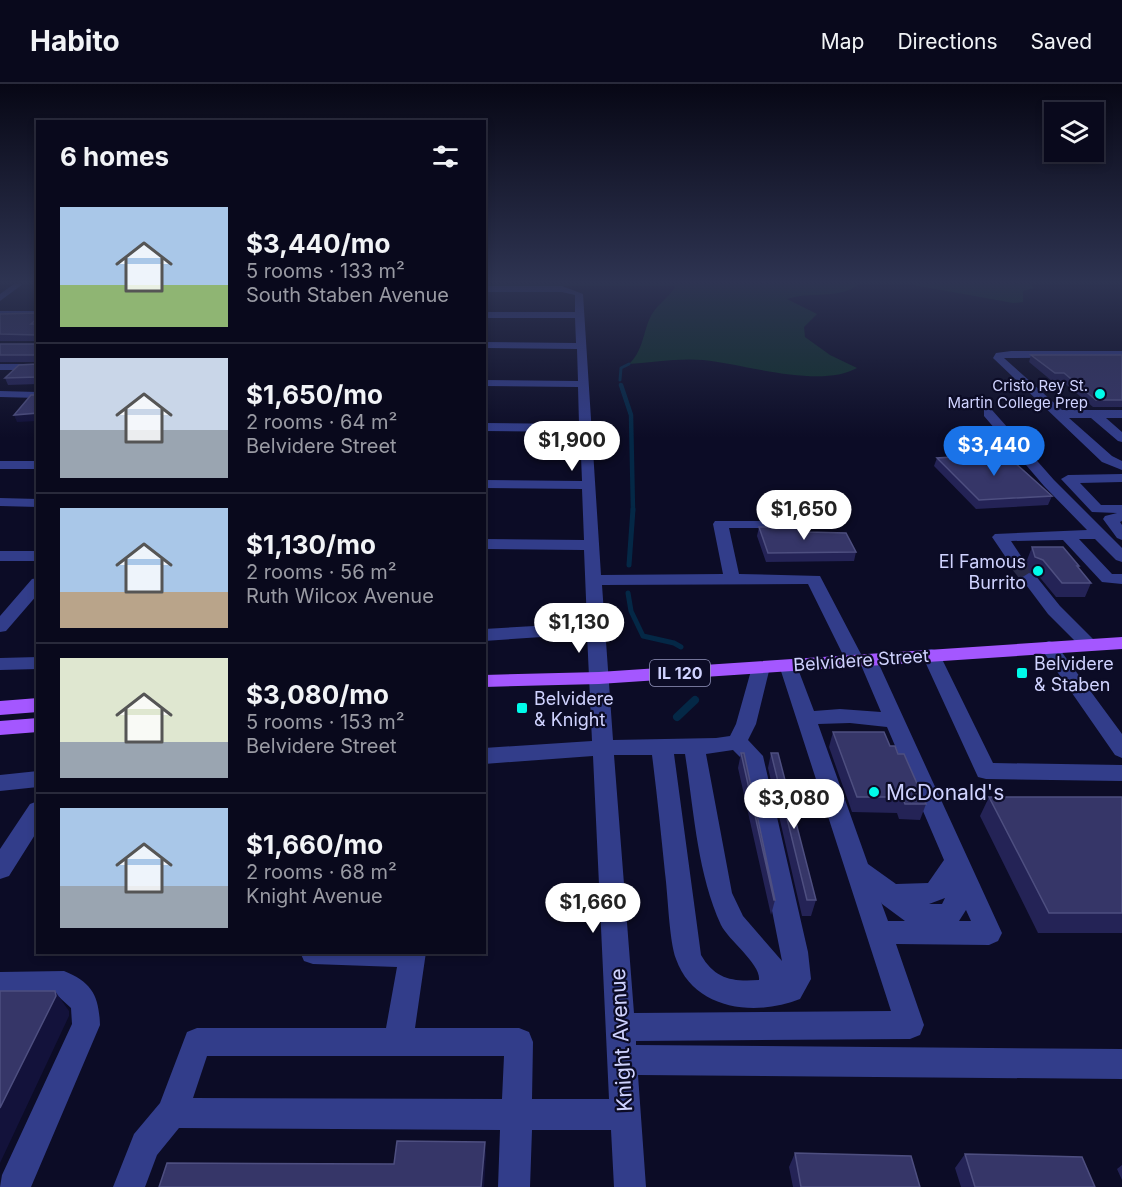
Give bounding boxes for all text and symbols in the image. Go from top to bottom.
text: Habito [30,24,120,58]
text: Map [821,29,864,54]
text: Directions [897,29,998,54]
text: Saved [1031,29,1092,54]
map controls [1044,102,1104,162]
button: layers [1044,102,1104,162]
icon: filters [429,140,462,173]
text: 6 homes [60,141,169,172]
text: $3,440/mo [246,228,390,259]
icon: home [108,231,180,303]
text: 5 rooms · 133 m² [246,259,405,283]
text: South Staben Avenue [246,283,449,307]
place label: Cristo Rey St. Martin College Prep [947,376,1088,412]
text: $1,650/mo [246,379,383,410]
icon: home [108,382,180,454]
marker: Cristo Rey St. Martin College Prep [1093,387,1107,401]
text: 2 rooms · 64 m² [246,410,397,434]
pin: $1,900 [523,421,621,472]
pin: $3,440 [945,426,1043,477]
text: $1,900 [538,428,606,452]
text: $3,440 [958,433,1030,457]
text: Belvidere Street [246,434,397,458]
pin: $1,650 [755,490,853,541]
text: $1,650 [770,497,838,521]
text: $1,130/mo [246,529,376,560]
icon: home [108,532,180,604]
place label: El Famous Burrito [939,551,1026,593]
text: 2 rooms · 56 m² [246,560,397,584]
marker: El Famous Burrito [1031,564,1045,578]
text: Ruth Wilcox Avenue [246,584,434,608]
pin: $1,130 [530,603,628,654]
text: $1,130 [548,610,610,634]
street label: Belvidere Street [793,645,929,675]
place label: Belvidere & Staben [1034,653,1114,695]
road number: IL 120 [650,660,710,686]
marker: Belvidere & Staben [1015,666,1029,680]
text: $3,080/mo [246,679,389,710]
icon: home [108,682,180,754]
place label: Belvidere & Knight [534,688,614,730]
marker: Belvidere & Knight [515,701,529,715]
text: 5 rooms · 153 m² [246,710,405,734]
text: Belvidere Street [246,734,397,758]
pin: $3,080 [745,779,843,830]
place label: McDonald's [886,780,1004,805]
marker: McDonald's [867,785,881,799]
text: $3,080 [758,786,830,810]
text: $1,660/mo [246,829,383,860]
icon: home [108,832,180,904]
text: 2 rooms · 68 m² [246,860,397,884]
pin: $1,660 [544,883,642,934]
text: Knight Avenue [246,884,383,908]
text: $1,660 [559,890,627,914]
street label: Knight Avenue [605,968,637,1112]

